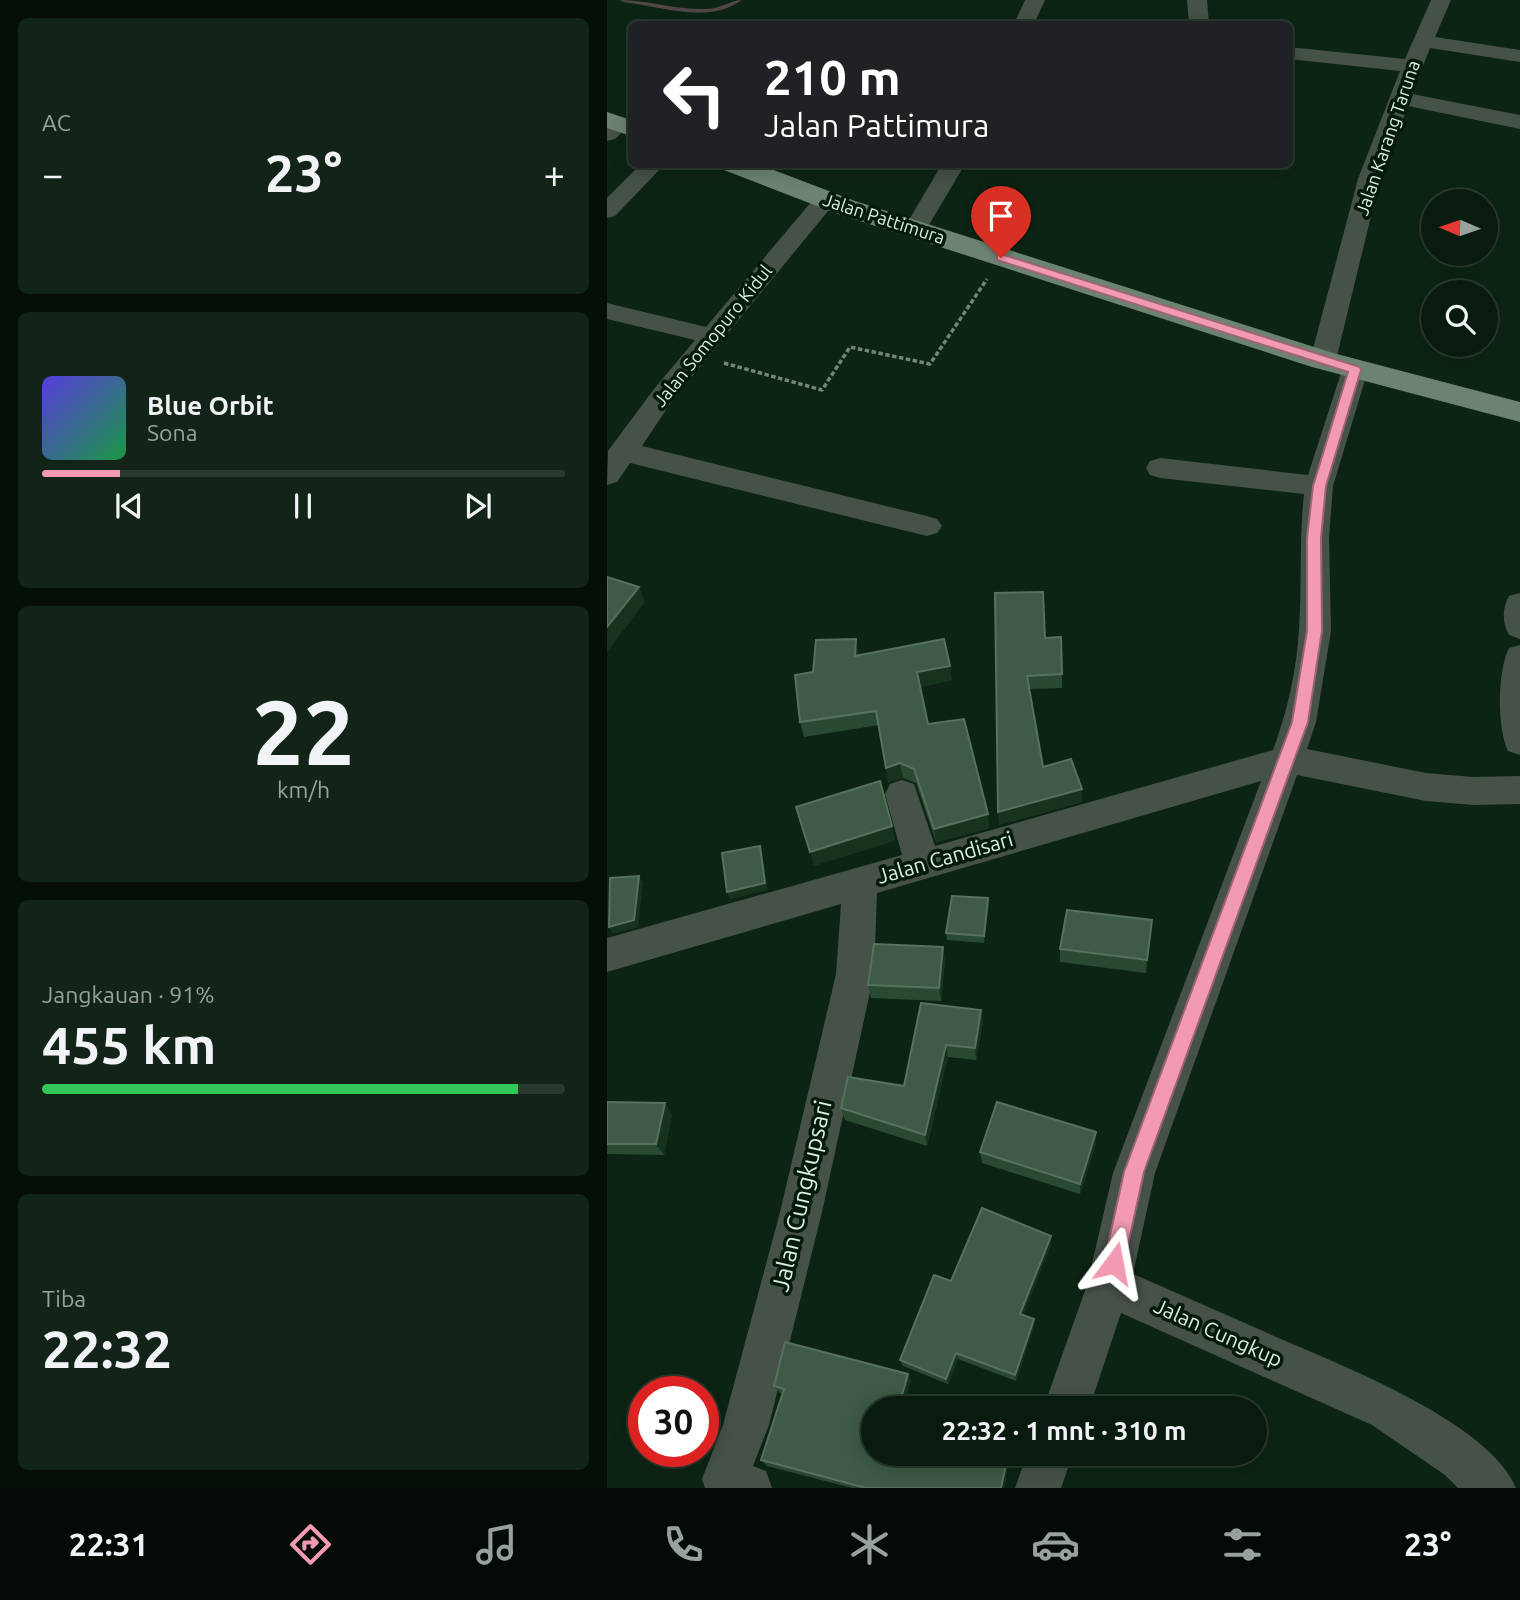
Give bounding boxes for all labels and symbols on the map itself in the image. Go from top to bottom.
street label: Jalan Karang Taruna [1351,57,1423,218]
pin [971,186,1031,258]
street label: Jalan Pattimura [821,189,948,247]
north arrow [1421,189,1498,266]
street label: Jalan Somopuro Kidul [649,260,776,410]
street label: Jalan Candisari [874,826,1015,888]
street label: Jalan Cungkupsari [766,1098,837,1294]
position arrow [1077,1226,1151,1300]
street label: Jalan Cungkup [1151,1293,1286,1371]
speed limit sign: 30 [628,1376,719,1467]

